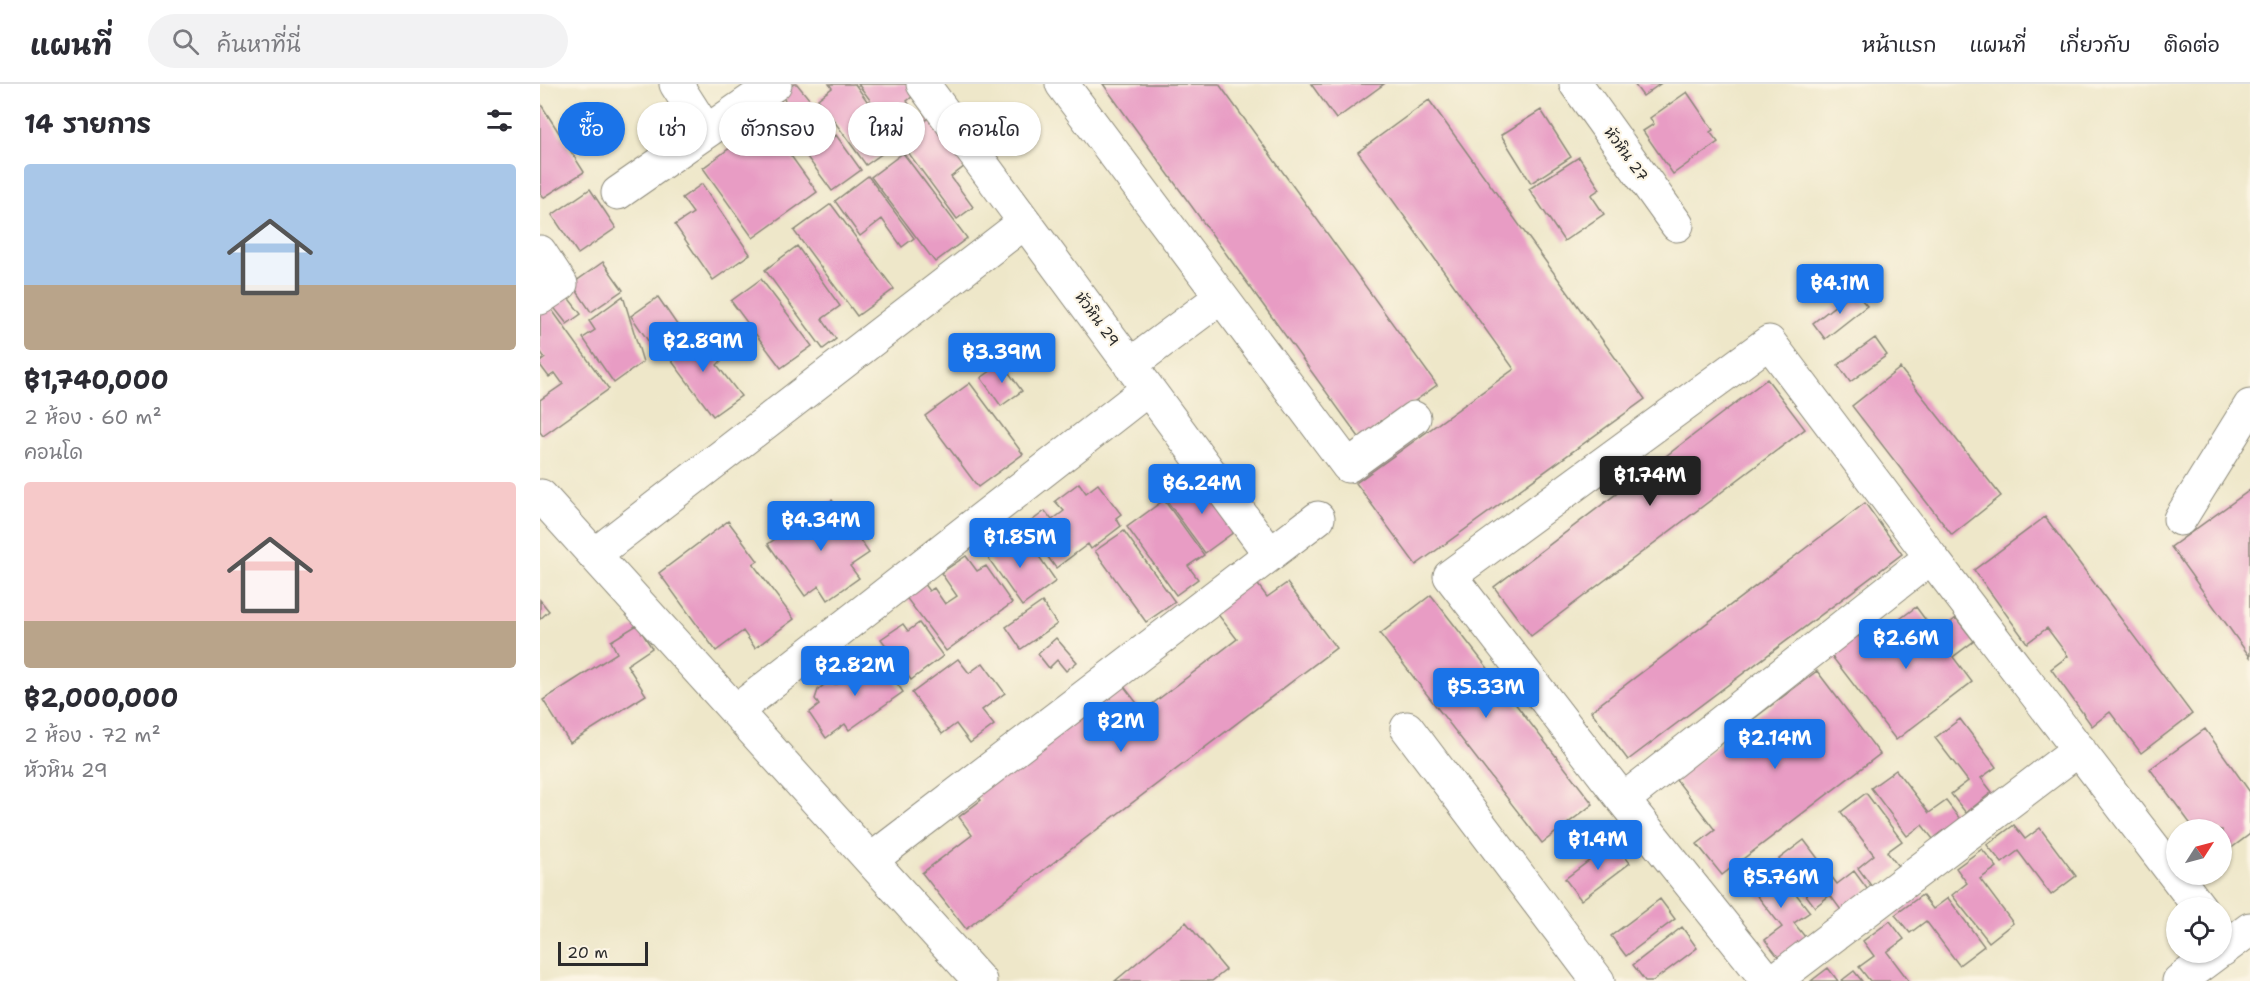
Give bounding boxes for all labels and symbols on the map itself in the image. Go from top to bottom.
street label: หัวหิน 27 [1600,123,1652,185]
pin: ฿4.1M [1798,264,1882,315]
street label: หัวหิน 29 [1070,288,1124,350]
pin: ฿2.89M [654,322,752,373]
pin: ฿3.39M [953,333,1051,384]
pin: ฿1.74M [1601,456,1699,507]
pin: ฿6.24M [1153,464,1251,515]
pin: ฿4.34M [772,501,870,552]
pin: ฿1.85M [971,518,1069,569]
pin: ฿2.6M [1864,619,1948,670]
pin: ฿2.82M [806,646,904,697]
pin: ฿5.33M [1437,668,1535,719]
pin: ฿2M [1092,702,1150,753]
pin: ฿2.14M [1726,719,1824,770]
north arrow [2166,819,2232,885]
pin: ฿1.4M [1556,820,1640,871]
pin: ฿5.76M [1732,858,1830,909]
scale bar [558,939,648,966]

